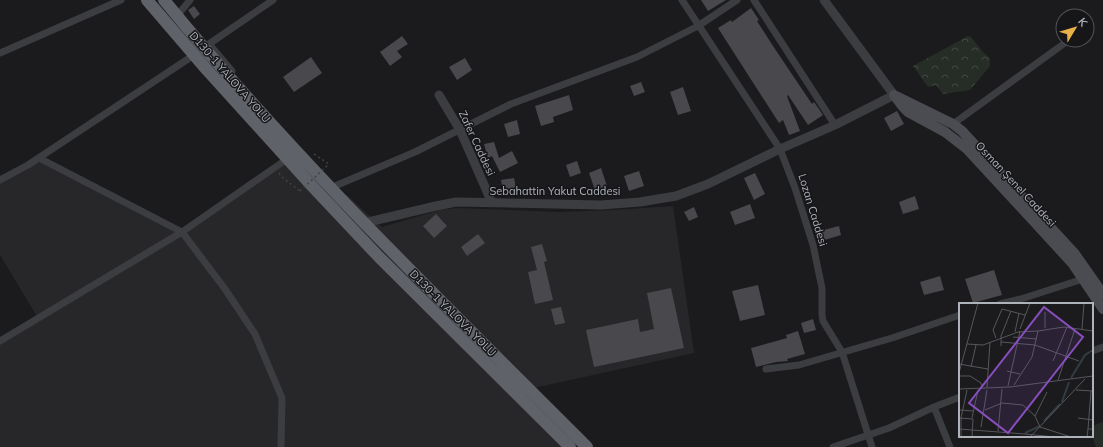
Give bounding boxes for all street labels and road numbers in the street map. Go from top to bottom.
street label: D130-1 YALOVA YOLU [186,28,274,126]
street label: Zafer Caddesi [456,108,498,178]
street label: Osman Şenel Caddesi [973,138,1059,230]
street label: Lozan Caddesi [795,172,831,248]
street label: Sebahattin Yakut Caddesi [490,184,620,198]
street label: D130-1 YALOVA YOLU [407,267,499,359]

